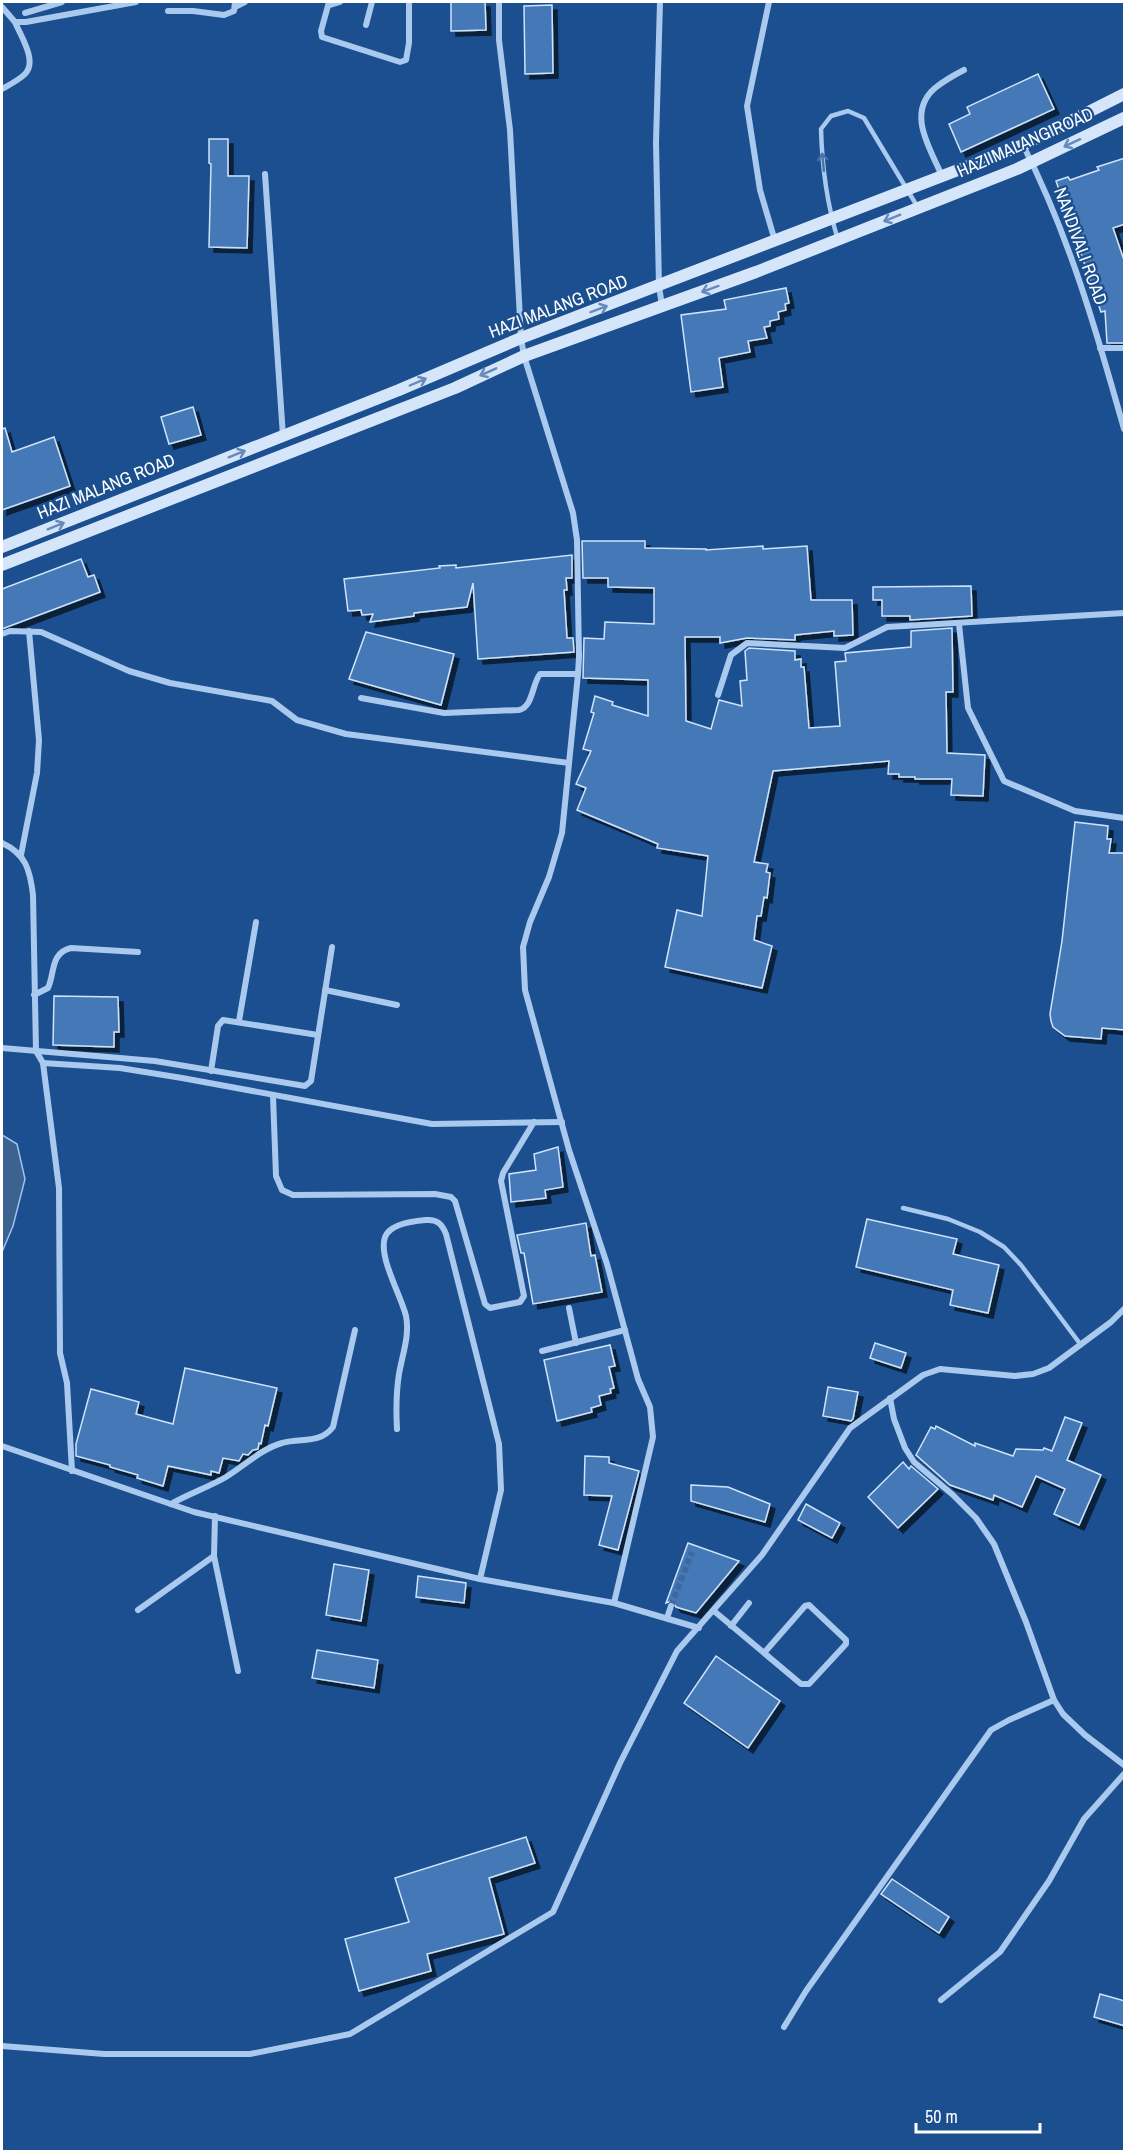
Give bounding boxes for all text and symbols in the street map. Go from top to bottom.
street label: HAZI MALANG ROAD [953,101,1097,183]
one-way arrow [1063,137,1081,149]
one-way arrow [817,153,828,172]
street label: NANDIVALI ROAD [1048,184,1114,308]
one-way arrow [883,213,902,224]
street label: HAZI MALANG ROAD [485,268,631,344]
one-way arrow [701,284,720,295]
one-way arrow [589,302,608,313]
one-way arrow [480,367,498,379]
one-way arrow [409,376,427,387]
street label: HAZI MALANG ROAD [33,447,179,525]
one-way arrow [227,448,246,459]
one-way arrow [46,520,65,531]
scale bar [916,2096,1040,2134]
text: 50 m [925,2104,958,2129]

